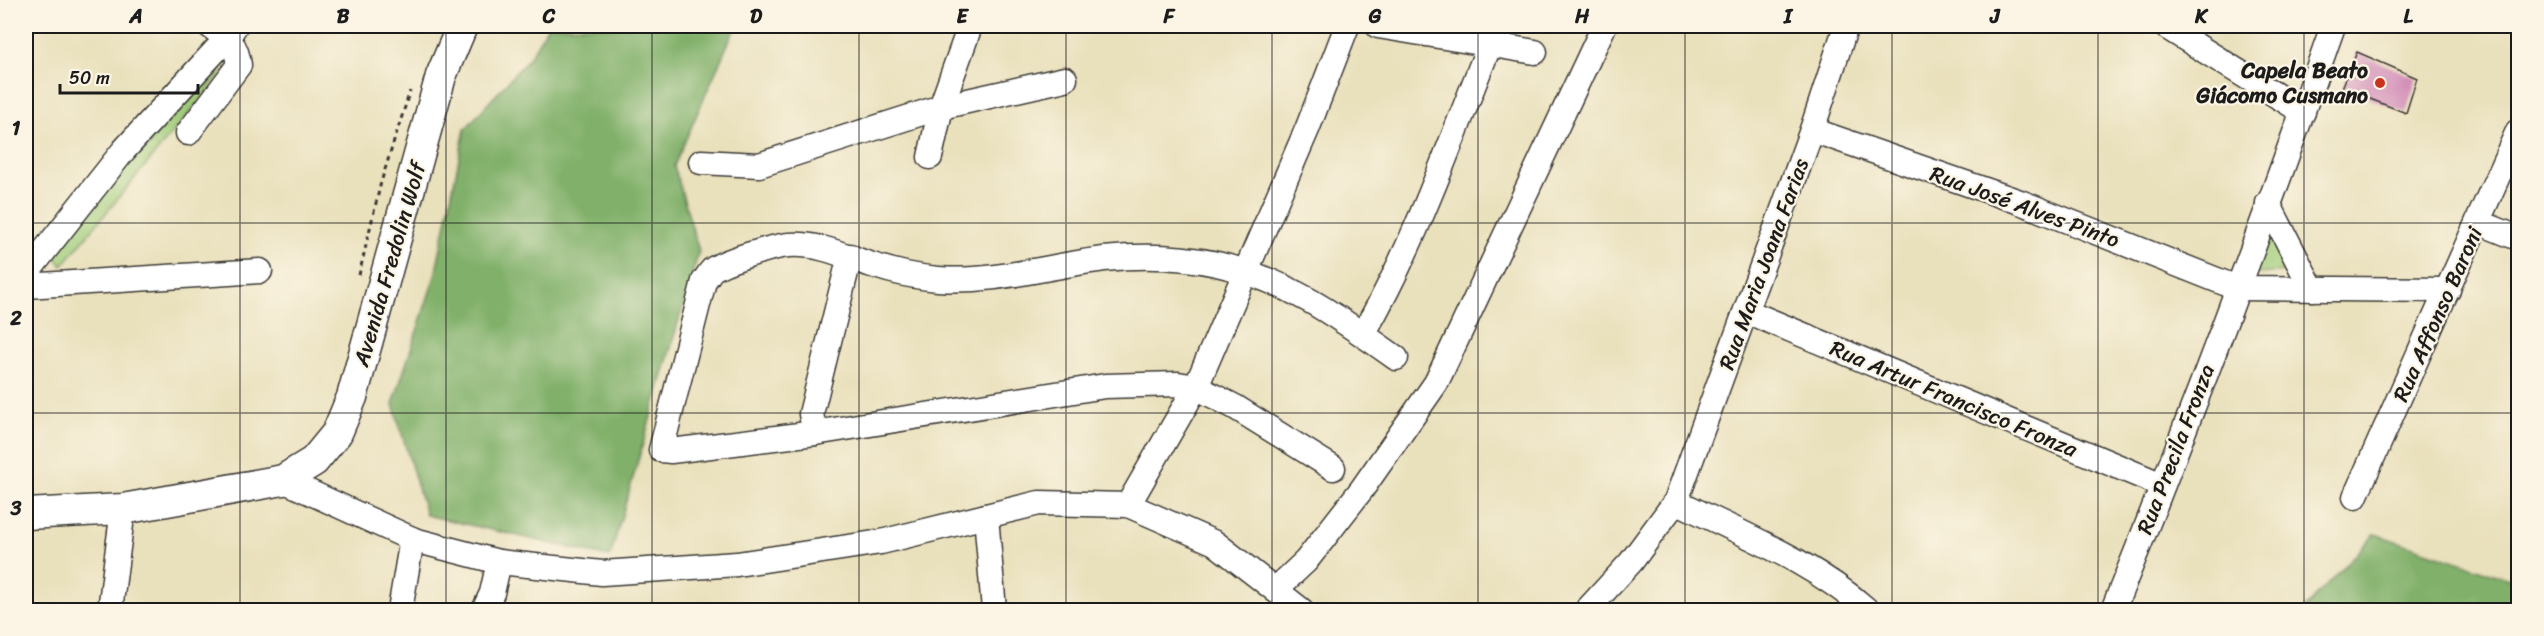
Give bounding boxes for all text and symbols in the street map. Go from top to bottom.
text: A [128,0,143,34]
text: B [337,0,350,34]
text: C [542,0,556,34]
text: D [750,0,763,34]
text: E [956,0,969,34]
text: F [1163,0,1176,34]
text: G [1368,0,1382,34]
text: H [1574,0,1590,34]
text: I [1783,0,1794,34]
text: J [1989,0,2001,34]
text: K [2194,0,2209,34]
text: L [2403,0,2413,34]
place label: Capela Beato Giácomo Cusmano [2195,51,2368,115]
scale bar [60,57,198,95]
text: 50 m [69,62,110,94]
marker: Capela Beato Giácomo Cusmano [2373,76,2387,90]
text: 1 [12,111,21,146]
street label: Rua Maria Joana Farias [1707,153,1820,375]
street label: Rua José Alves Pinto [1924,154,2125,259]
street label: Avenida Fredolin Wolf [341,155,438,372]
street label: Rua Affonso Baroni [2381,219,2494,408]
text: 2 [9,301,22,336]
street label: Rua Artur Francisco Fronza [1824,329,2085,469]
street label: Rua Precila Fronza [2125,358,2226,540]
text: 3 [10,491,22,526]

